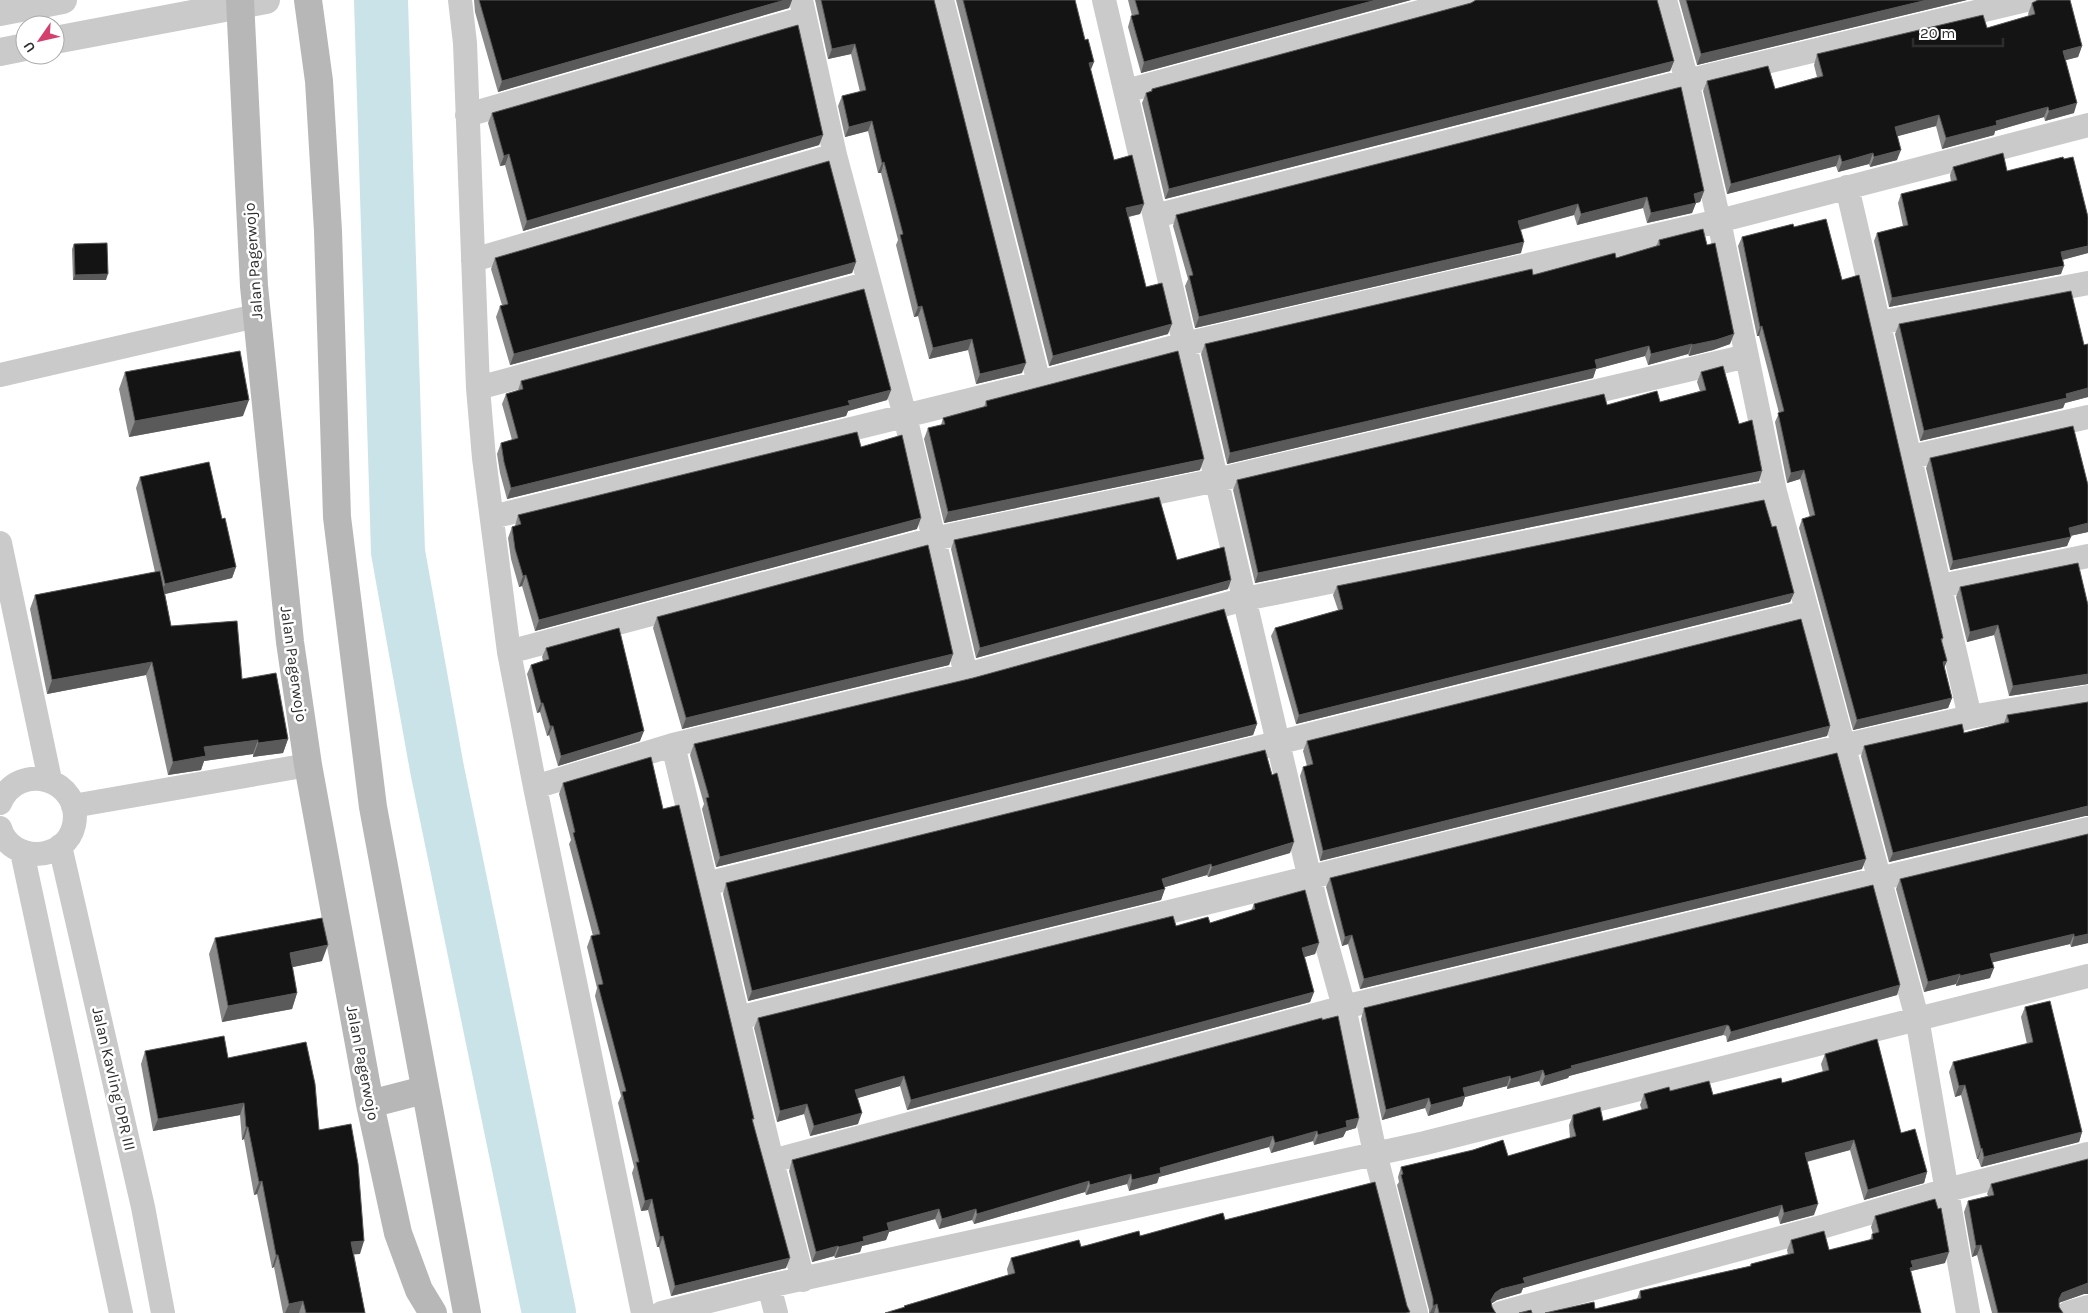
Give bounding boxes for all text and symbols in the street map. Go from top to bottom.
north arrow [15,15,65,65]
scale bar [1913,15,2003,47]
text: 20 m [1920,24,1955,42]
text: U [20,38,39,56]
street label: Jalan Pagerwojo [239,202,267,320]
street label: Jalan Pagerwojo [276,605,312,723]
street label: Jalan Pagerwojo [343,1004,383,1122]
street label: Jalan Kavling DPR III [88,1005,140,1153]

